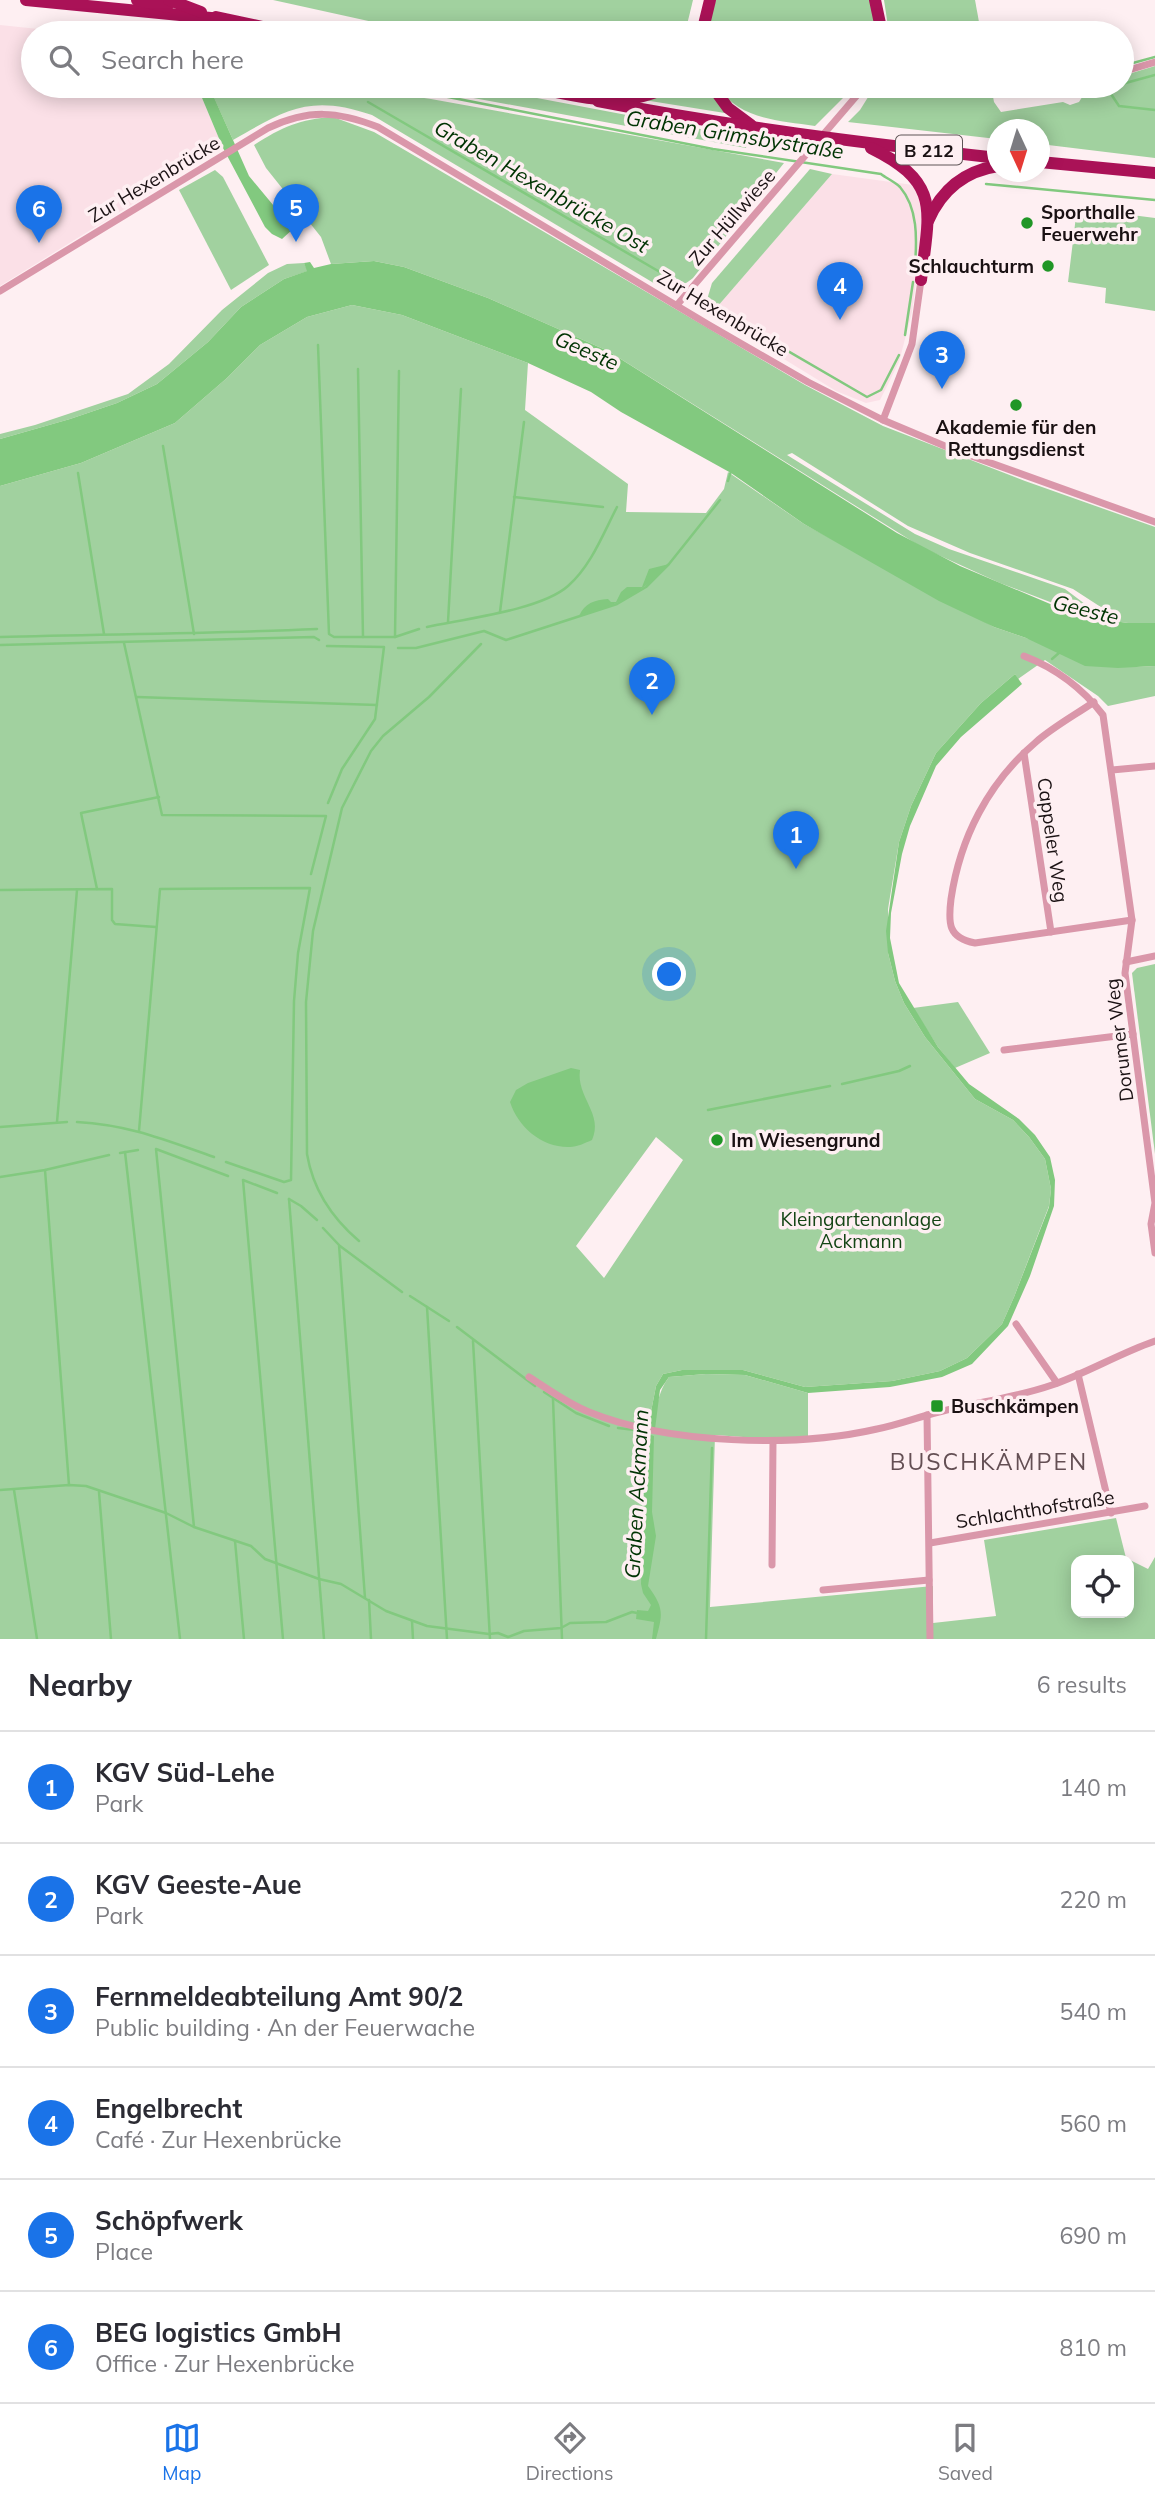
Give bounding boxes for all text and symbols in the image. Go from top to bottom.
search box [21,21,1134,98]
icon: search [45,41,83,79]
text: Search here [101,43,244,76]
water label: Graben Grimsbystraße [624,104,846,164]
water label: Graben Hexenbrücke Ost [430,114,654,258]
north arrow [987,119,1050,182]
street label: Zur Hexenbrücke [84,130,224,228]
road number: B 212 [896,135,962,164]
street label: Zur Hüllwiese [684,164,780,270]
pin: 5 [273,184,319,242]
pin: 6 [16,185,62,243]
place label: Sporthalle Feuerwehr [1041,200,1138,246]
marker: Sporthalle Feuerwehr [1019,215,1035,231]
place label: Schlauchturm [909,254,1034,278]
marker: Schlauchturm [1040,258,1056,274]
pin: 4 [817,262,863,320]
street label: Zur Hexenbrücke [653,264,793,362]
water label: Geeste [551,324,623,376]
pin: 3 [919,331,965,389]
marker: Akademie für den Rettungsdienst [1008,397,1024,413]
place label: Akademie für den Rettungsdienst [936,415,1096,461]
water label: Geeste [1050,588,1122,630]
pin: 2 [629,657,675,715]
street label: Cappeler Weg [1032,776,1074,904]
pin: 1 [773,811,819,869]
your location [652,957,686,991]
street label: Dorumer Weg [1100,977,1138,1103]
place label: Im Wiesengrund [731,1128,881,1152]
marker: Im Wiesengrund [709,1132,725,1148]
park label: Kleingartenanlage Ackmann [780,1207,942,1253]
place label: Buschkämpen [951,1394,1079,1418]
marker: Buschkämpen [929,1398,945,1414]
water label: Graben Ackmann [619,1409,653,1579]
district label: BUSCHKÄMPEN [890,1447,1088,1476]
street label: Schlachthofstraße [954,1485,1116,1533]
map controls [1071,1555,1134,1618]
button: locate [1071,1555,1134,1618]
text: Nearby [28,1666,132,1704]
text: 6 results [1037,1670,1127,1699]
text: KGV Süd-Lehe [95,1756,275,1789]
text: 1 [44,1773,58,1802]
text: 140 m [1059,1773,1127,1802]
text: Park [95,1789,143,1818]
text: KGV Geeste-Aue [95,1868,302,1901]
text: 2 [44,1885,58,1914]
text: 220 m [1059,1885,1127,1914]
text: Park [95,1901,143,1930]
text: Fernmeldeabteilung Amt 90/2 [95,1980,463,2013]
text: 3 [44,1997,58,2026]
text: 540 m [1059,1997,1127,2026]
text: Public building · An der Feuerwache [95,2013,475,2042]
text: Engelbrecht [95,2092,242,2125]
text: 4 [44,2109,58,2138]
text: 560 m [1059,2109,1127,2138]
text: Café · Zur Hexenbrücke [95,2125,341,2154]
text: Schöpfwerk [95,2204,243,2237]
text: 5 [44,2221,58,2250]
text: 690 m [1059,2221,1127,2250]
text: Place [95,2237,153,2266]
text: BEG logistics GmbH [95,2316,342,2349]
text: 6 [44,2333,58,2362]
text: 810 m [1059,2333,1127,2362]
text: Office · Zur Hexenbrücke [95,2349,354,2378]
tab: Map [162,2419,201,2485]
tab: Directions [526,2419,614,2485]
tab: Saved [938,2419,993,2485]

